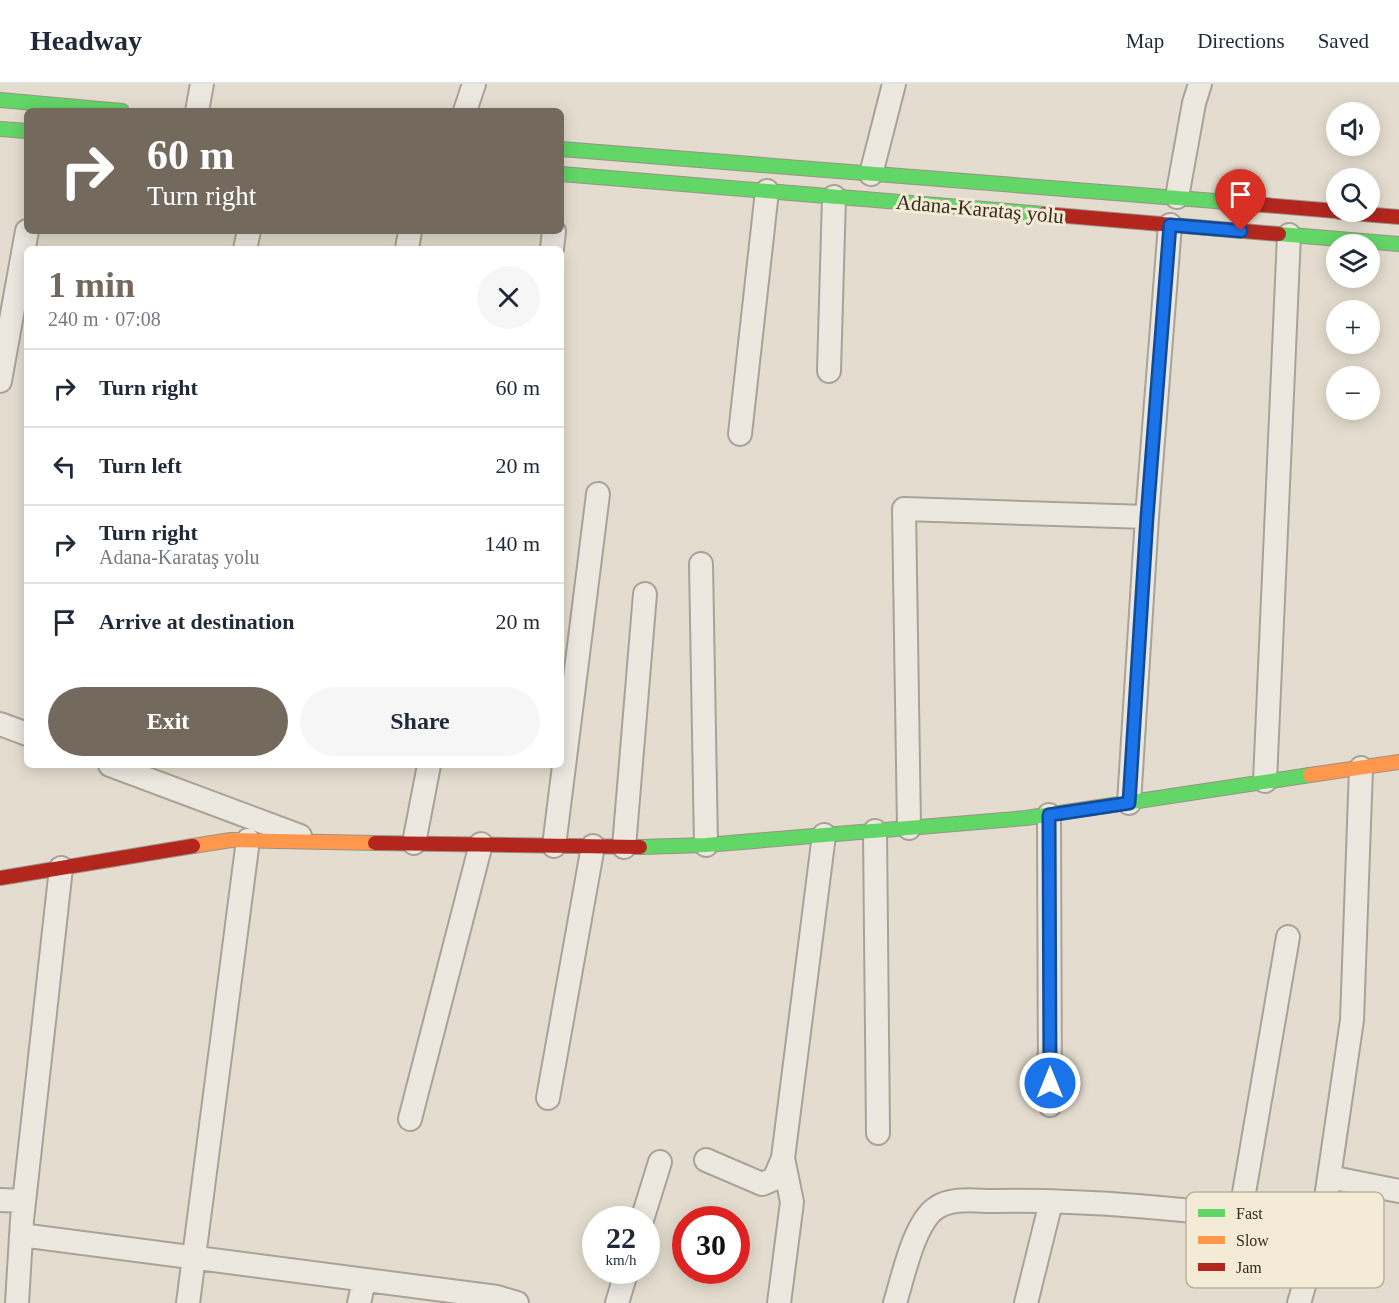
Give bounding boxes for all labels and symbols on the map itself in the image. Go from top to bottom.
pin [1215,169,1266,231]
street label: Adana-Karataş yolu [895,190,1065,228]
position arrow [1018,1051,1082,1115]
legend [1186,1192,1384,1288]
text: Fast [1236,1205,1263,1222]
speed limit sign: 30 [672,1206,750,1284]
text: Slow [1236,1232,1269,1249]
text: Jam [1236,1259,1262,1276]

